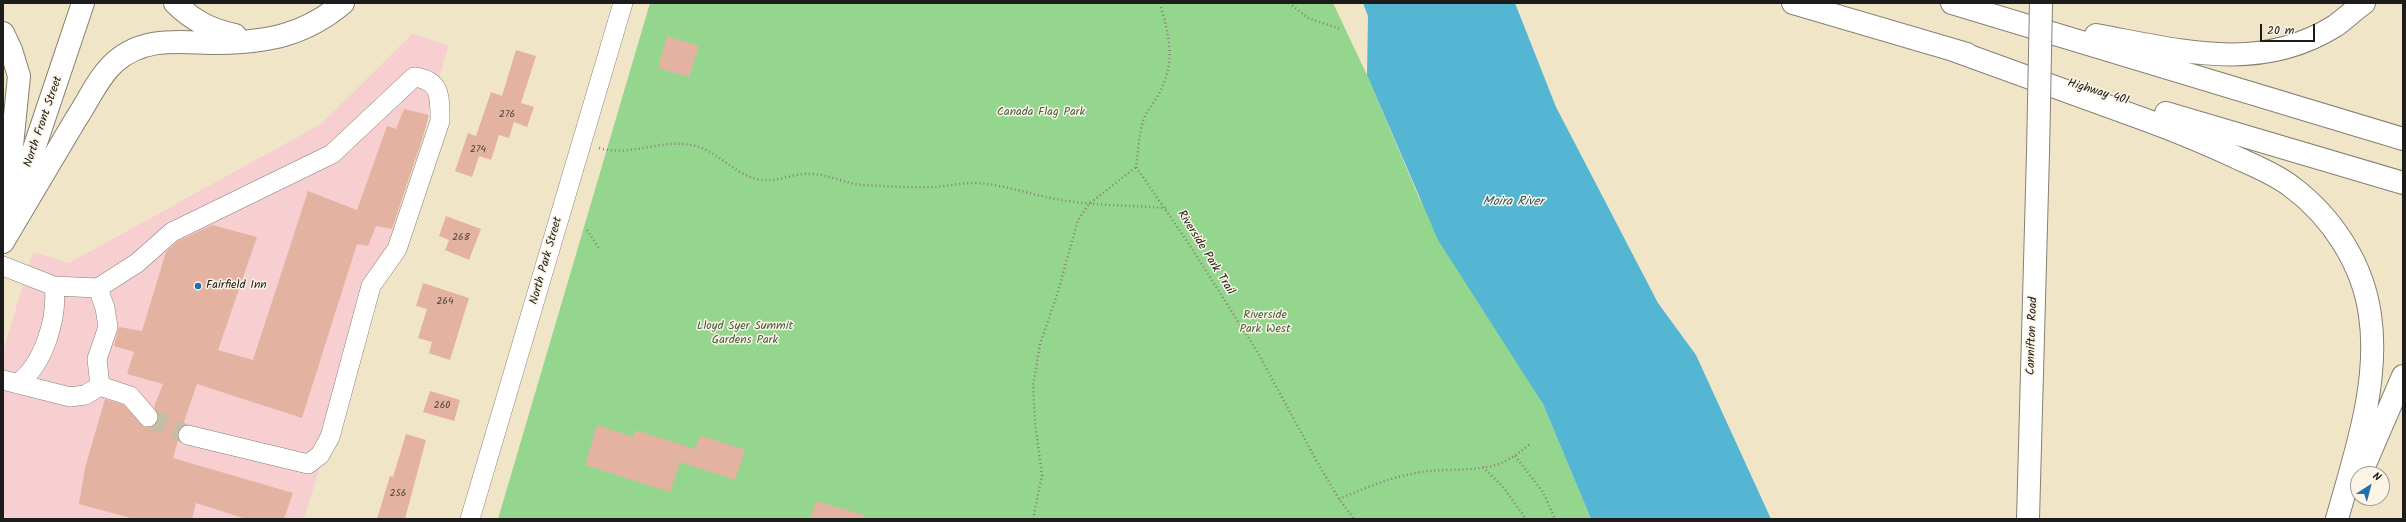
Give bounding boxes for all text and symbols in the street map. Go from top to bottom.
scale bar [2262,16,2317,42]
text: 20 m [2267,21,2294,40]
street label: North Front Street [22,75,66,169]
street label: Highway 401 [2066,77,2130,109]
park label: Canada Flag Park [997,106,1085,120]
house number: 276 [499,109,515,121]
house number: 274 [470,144,486,156]
water label: Moira River [1482,195,1544,211]
street label: Riverside Park Trail [1173,208,1237,298]
street label: North Park Street [528,216,566,306]
house number: 268 [452,232,470,244]
place label: Fairfield Inn [206,279,267,293]
marker: Fairfield Inn [193,281,203,291]
house number: 264 [437,296,453,308]
street label: Cannifton Road [2024,297,2042,375]
park label: Riverside Park West [1239,309,1291,337]
park label: Lloyd Syer Summit Gardens Park [697,320,793,348]
house number: 260 [434,400,450,412]
north arrow [2350,466,2390,506]
text: N [2368,468,2385,486]
house number: 256 [390,488,406,500]

